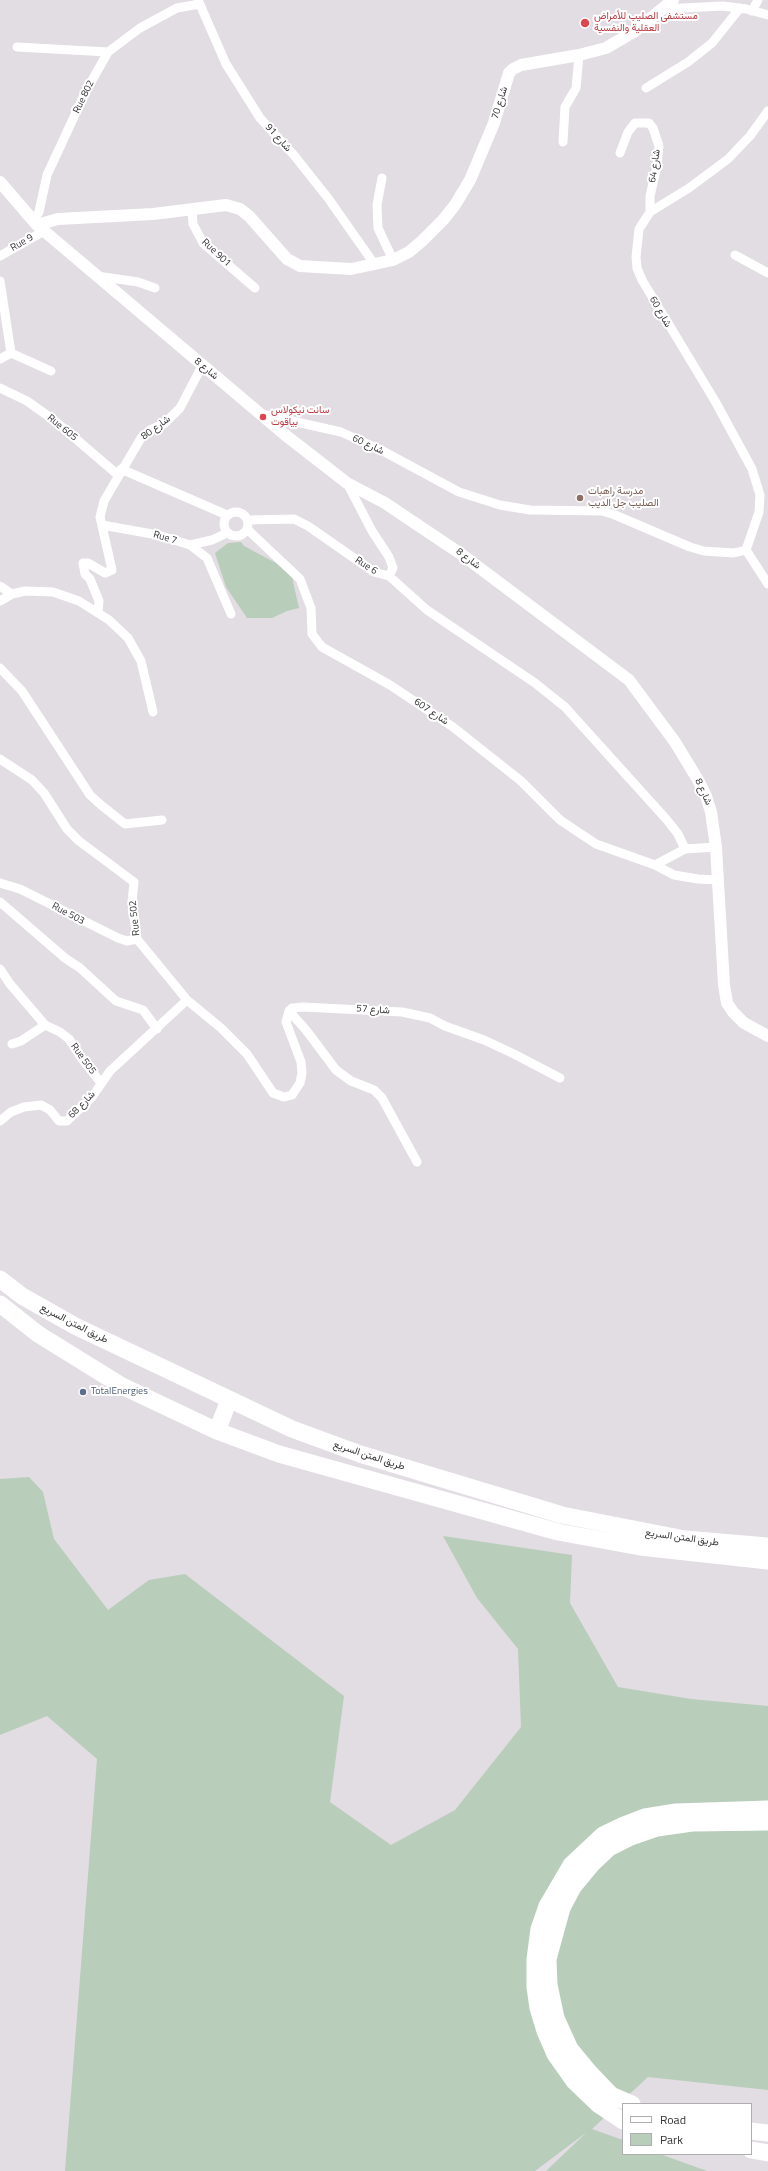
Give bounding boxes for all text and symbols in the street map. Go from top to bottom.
place label: مستشفى الصليب للأمراض العقلية والنفسية [594,11,698,34]
marker: مستشفى الصليب للأمراض العقلية والنفسية [579,17,591,29]
street label: Rue 802 [71,78,97,116]
street label: شارع 70 [489,85,511,121]
street label: شارع 91 [262,122,294,154]
street label: شارع 64 [647,149,663,183]
street label: Rue 9 [8,232,36,254]
street label: Rue 901 [199,237,233,269]
street label: شارع 60 [646,294,674,330]
street label: شارع 8 [191,355,221,383]
place label: سانت نيكولاس بياقوت [271,405,329,428]
street label: Rue 605 [44,412,80,444]
marker: سانت نيكولاس بياقوت [258,412,268,422]
street label: شارع 80 [139,413,173,443]
street label: شارع 60 [350,432,386,458]
place label: مدرسة راهبات الصليب جل الديب [588,486,659,510]
marker: مدرسة راهبات الصليب جل الديب [575,493,585,503]
street label: Rue 7 [152,529,178,547]
street label: شارع 8 [453,546,483,572]
street label: Rue 6 [353,554,379,578]
street label: شارع 607 [411,696,451,728]
street label: شارع 8 [692,777,714,807]
street label: Rue 503 [50,900,86,928]
street label: Rue 502 [127,900,143,936]
street label: شارع 57 [356,1003,390,1017]
street label: Rue 505 [68,1041,98,1077]
street label: شارع 68 [66,1089,98,1121]
street label: طريق المتن السريع [38,1302,110,1346]
place label: TotalEnergies [91,1386,148,1398]
marker: TotalEnergies [78,1387,88,1397]
street label: طريق المتن السريع [332,1439,406,1473]
street label: طريق المتن السريع [644,1527,720,1549]
legend [622,2103,752,2155]
text: Road [660,2110,686,2129]
text: Park [660,2130,683,2149]

